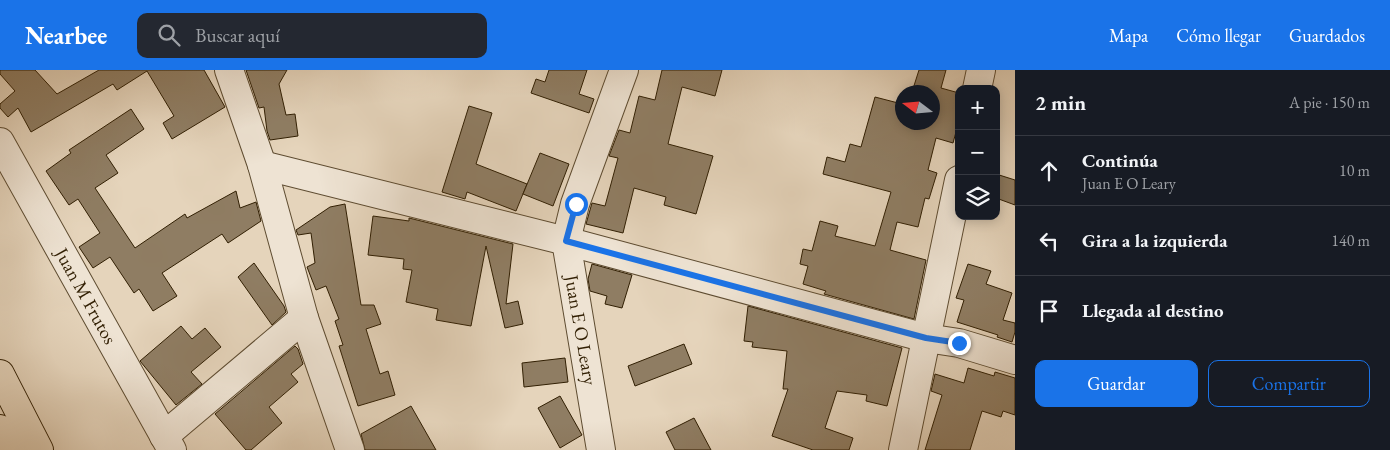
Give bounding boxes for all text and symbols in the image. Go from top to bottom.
search box [137,13,487,58]
text: Nearbee [25,20,107,51]
icon: search [155,21,183,49]
text: Buscar aquí [195,23,280,48]
text: Mapa [1109,24,1148,47]
text: Cómo llegar [1176,24,1261,47]
text: Guardados [1289,24,1365,47]
north arrow [895,85,940,130]
map controls [955,85,1000,220]
button: + [955,85,1000,130]
text: 2 min [1035,89,1086,116]
text: A pie · 150 m [1289,92,1370,113]
button: − [955,130,1000,175]
text: Continúa [1082,148,1158,173]
icon: ahead [1035,157,1063,185]
text: 10 m [1339,160,1370,181]
text: Juan E O Leary [1082,173,1176,194]
button: layers [955,175,1000,220]
route start [565,193,588,216]
icon: left [1035,227,1063,255]
text: Gira a la izquierda [1082,228,1228,253]
text: 140 m [1331,230,1370,251]
street label: Juan M Frutos [48,242,123,349]
street label: Juan E O Leary [559,271,603,388]
icon: arrive [1035,297,1063,325]
text: Llegada al destino [1082,298,1224,323]
route end [948,332,971,355]
button: Guardar [1035,360,1198,407]
button: Compartir [1208,360,1370,407]

